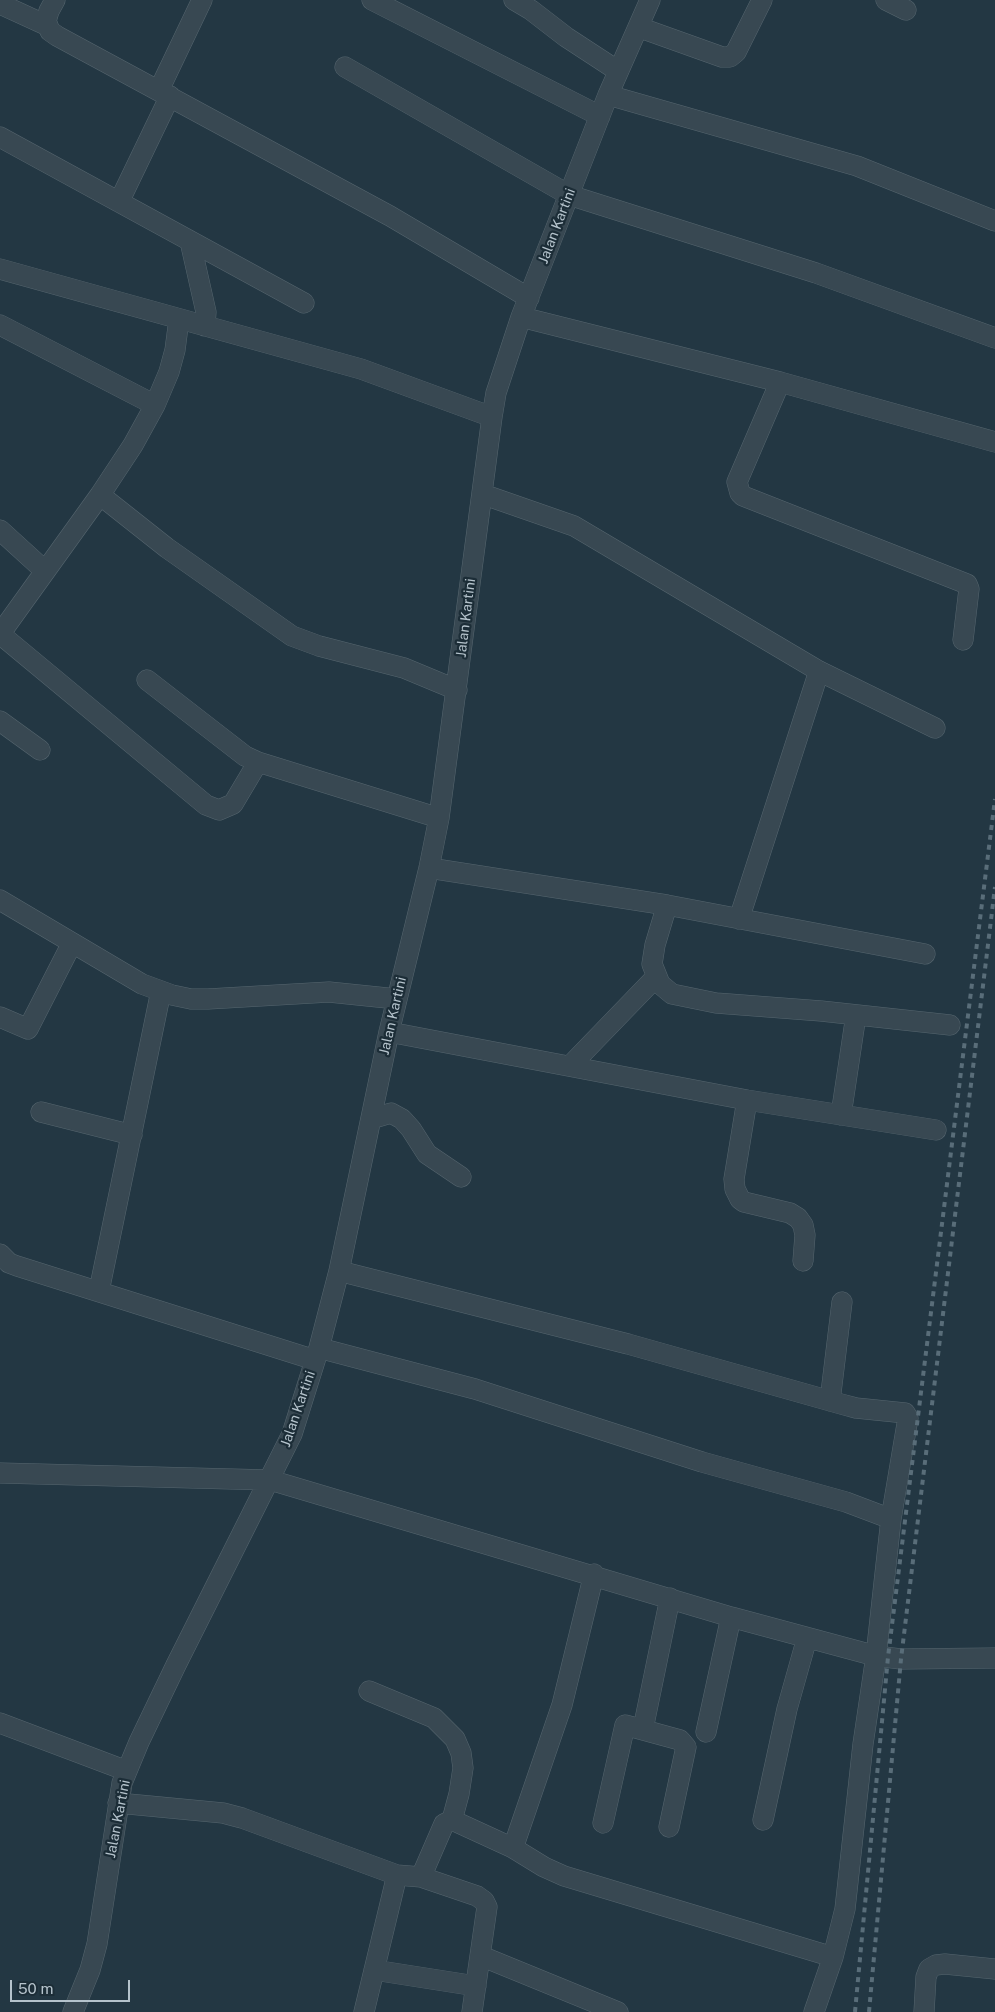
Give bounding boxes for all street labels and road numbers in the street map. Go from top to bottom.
street label: Jalan Kartini [535,186,579,266]
street label: Jalan Kartini [453,577,479,659]
street label: Jalan Kartini [376,975,410,1057]
street label: Jalan Kartini [277,1369,319,1449]
street label: Jalan Kartini [102,1778,134,1860]

